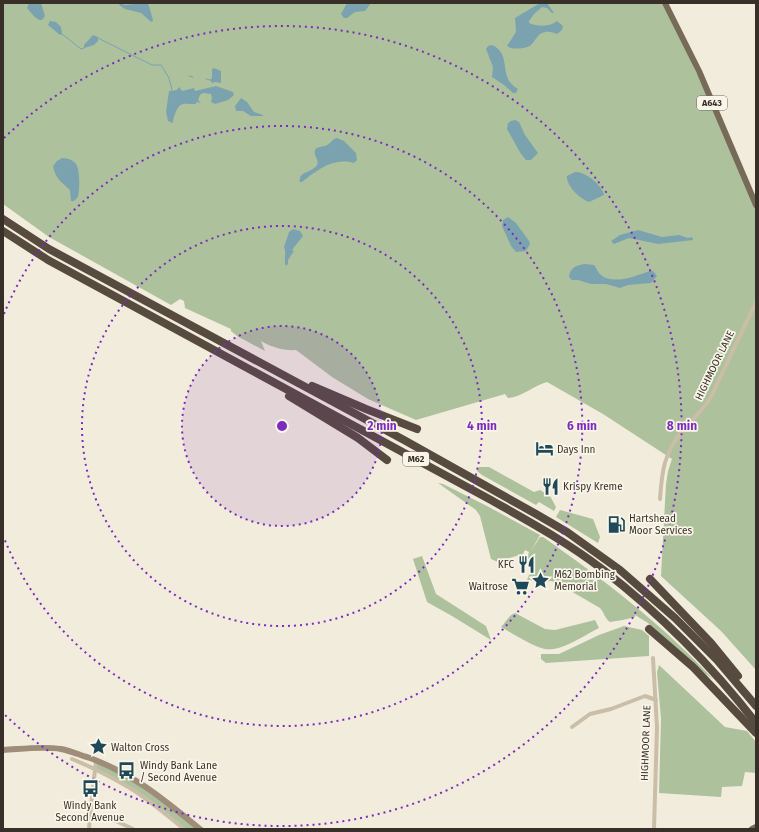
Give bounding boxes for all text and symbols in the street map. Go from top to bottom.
road number: A643 [697,96,727,110]
street label: HIGHMOOR LANE [693,329,737,402]
centre of rings [275,419,289,433]
text: 2 min [367,419,397,433]
text: 4 min [467,419,497,433]
text: 6 min [567,419,597,433]
text: 8 min [667,419,697,433]
hotel icon: Days Inn [534,439,554,459]
place label: Days Inn [557,444,595,456]
road number: M62 [403,452,429,466]
restaurant icon: Krispy Kreme [540,476,560,496]
place label: Krispy Kreme [563,481,623,493]
place label: Hartshead Moor Services [629,513,693,537]
fuel station icon: Hartshead Moor Services [606,514,626,534]
restaurant icon: KFC [517,554,537,574]
place label: KFC [498,559,514,571]
place label: M62 Bombing Memorial [554,569,616,593]
place icon: M62 Bombing Memorial [531,570,551,590]
supermarket icon: Waitrose [511,576,531,596]
place label: Waitrose [469,581,508,593]
street label: HIGHMOOR LANE [639,705,653,781]
place icon: Walton Cross [88,737,108,757]
place label: Walton Cross [111,742,169,754]
place label: Windy Bank Lane / Second Avenue [140,760,217,784]
bus stop icon: Windy Bank Lane / Second Avenue [117,761,137,781]
bus stop icon: Windy Bank Second Avenue [80,778,100,798]
place label: Windy Bank Second Avenue [56,800,125,824]

